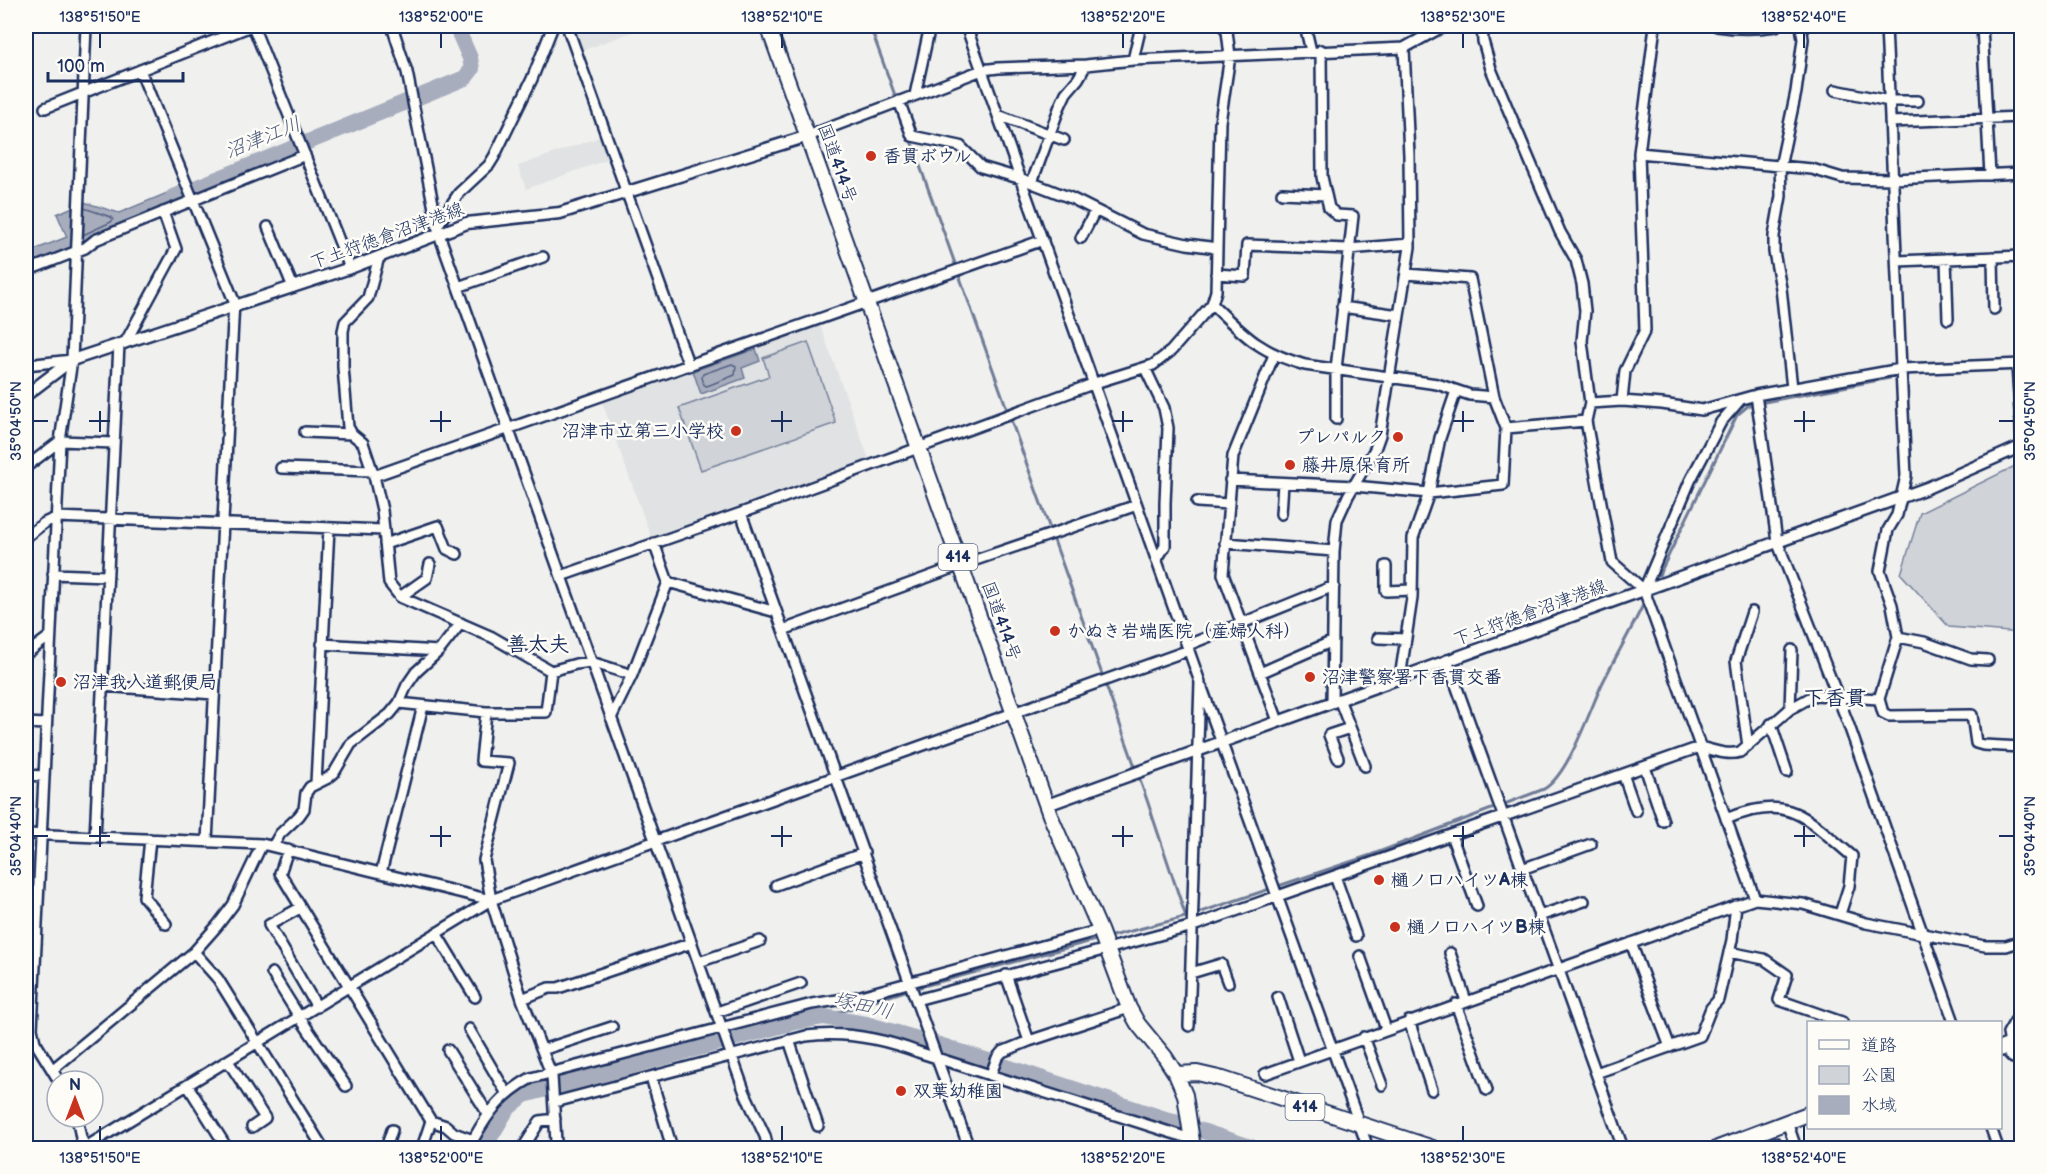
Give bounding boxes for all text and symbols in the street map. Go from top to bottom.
text: 138°51'50"E [59,8,141,27]
text: 138°52'00"E [399,8,483,27]
text: 138°52'10"E [741,8,823,27]
text: 138°52'20"E [1081,8,1165,27]
text: 138°52'30"E [1420,8,1506,27]
text: 138°52'40"E [1762,8,1847,27]
scale bar [48,45,183,83]
text: 100 m [57,56,105,77]
water label: 沼津江川 [221,112,305,164]
street label: 国道414号 [813,120,861,206]
place label: 香貫ボウル [883,146,972,167]
marker: 香貫ボウル [864,149,878,163]
street label: 下土狩徳倉沼津港線 [307,198,467,274]
text: 35°04'50"N [7,381,26,461]
text: 35°04'50"N [2021,381,2040,461]
place label: 沼津市立第三小学校 [562,421,724,442]
marker: 沼津市立第三小学校 [729,424,743,438]
place label: プレパルク [1296,427,1386,448]
marker: プレパルク [1391,430,1405,444]
place label: 藤井原保育所 [1302,455,1410,476]
marker: 藤井原保育所 [1283,458,1297,472]
road number: 414 [938,544,978,570]
street label: 下土狩徳倉沼津港線 [1450,575,1610,651]
street label: 国道414号 [977,578,1025,664]
place label: かぬき岩端医院（産婦人科） [1067,621,1301,642]
marker: かぬき岩端医院（産婦人科） [1048,624,1062,638]
district label: 善太夫 [507,632,570,657]
place label: 沼津警察署下香貫交番 [1322,667,1502,688]
marker: 沼津警察署下香貫交番 [1303,670,1317,684]
place label: 沼津我入道郵便局 [73,672,217,693]
marker: 沼津我入道郵便局 [54,675,68,689]
district label: 下香貫 [1804,686,1867,711]
text: 35°04'40"N [7,796,26,876]
text: 35°04'40"N [2021,796,2040,876]
place label: 樋ノ口ハイツA棟 [1391,870,1528,891]
marker: 樋ノ口ハイツA棟 [1372,873,1386,887]
place label: 樋ノ口ハイツB棟 [1407,917,1546,938]
marker: 樋ノ口ハイツB棟 [1388,920,1402,934]
water label: 塚田川 [831,988,895,1024]
legend [1807,1021,2002,1129]
text: 道路 [1861,1035,1897,1056]
text: 公園 [1861,1065,1897,1086]
north arrow [45,1069,105,1129]
text: N [69,1076,81,1095]
place label: 双葉幼稚園 [913,1081,1003,1102]
marker: 双葉幼稚園 [894,1084,908,1098]
road number: 414 [1286,1094,1324,1120]
text: 水域 [1861,1095,1897,1116]
text: 138°51'50"E [59,1149,141,1168]
text: 138°52'00"E [399,1149,483,1168]
text: 138°52'10"E [741,1149,823,1168]
text: 138°52'20"E [1081,1149,1165,1168]
text: 138°52'30"E [1420,1149,1506,1168]
text: 138°52'40"E [1762,1149,1847,1168]

